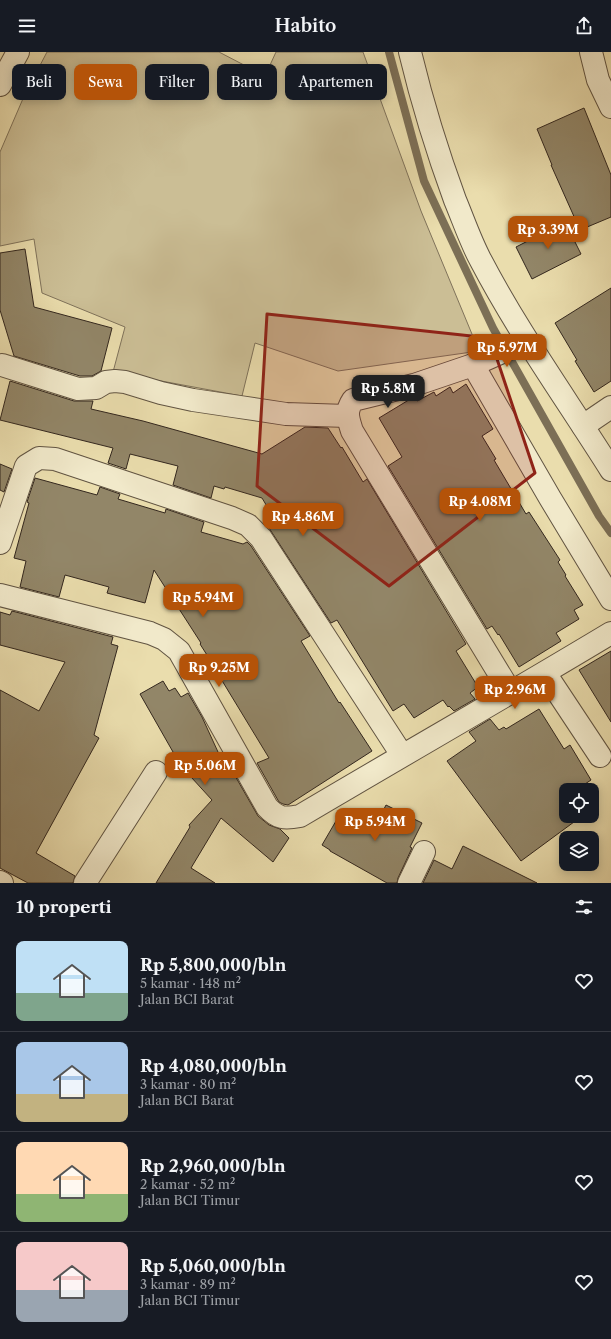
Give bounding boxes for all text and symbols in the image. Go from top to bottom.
icon: menu [16,15,38,37]
text: Habito [275,15,336,37]
icon: share [573,15,595,37]
chip: Beli [12,64,66,100]
chip: Sewa [74,64,137,100]
chip: Filter [145,64,209,100]
chip: Baru [217,64,277,100]
chip: Apartemen [285,64,387,100]
pin: Rp 3.39M [507,216,589,250]
text: Rp 3.39M [517,221,579,237]
pin: Rp 5.97M [466,334,548,368]
text: Rp 5.97M [477,339,537,355]
pin: Rp 5.8M [351,375,425,409]
text: Rp 5.8M [361,380,415,396]
pin: Rp 4.08M [439,488,521,522]
text: Rp 4.08M [448,493,512,509]
pin: Rp 4.86M [262,503,344,537]
text: Rp 4.86M [272,508,334,524]
pin: Rp 5.94M [162,584,244,618]
text: Rp 5.94M [172,589,234,605]
pin: Rp 9.25M [178,654,260,688]
text: Rp 9.25M [188,659,250,675]
pin: Rp 2.96M [474,676,556,710]
text: Rp 2.96M [484,681,546,697]
pin: Rp 5.06M [164,752,246,786]
text: Rp 5.06M [174,757,236,773]
map controls [559,783,599,871]
button: locate [559,783,599,823]
pin: Rp 5.94M [334,808,416,842]
text: Rp 5.94M [344,813,406,829]
button: layers [559,831,599,871]
icon: filters [573,896,595,918]
text: 10 properti [16,897,112,917]
text: Rp 5,800,000/bln [140,955,286,975]
icon: home [48,957,96,1005]
icon: heart [573,970,595,992]
text: 5 kamar · 148 m² [140,975,241,991]
text: Jalan BCI Barat [140,991,234,1007]
text: Rp 4,080,000/bln [140,1056,287,1076]
icon: home [48,1058,96,1106]
icon: heart [573,1071,595,1093]
text: 3 kamar · 80 m² [140,1076,236,1092]
text: Jalan BCI Barat [140,1092,234,1108]
text: Rp 2,960,000/bln [140,1156,286,1176]
icon: home [48,1158,96,1206]
icon: heart [573,1171,595,1193]
text: 2 kamar · 52 m² [140,1176,235,1192]
text: Jalan BCI Timur [140,1192,240,1208]
text: Rp 5,060,000/bln [140,1256,286,1276]
icon: home [48,1258,96,1306]
icon: heart [573,1271,595,1293]
text: 3 kamar · 89 m² [140,1276,236,1292]
text: Jalan BCI Timur [140,1292,240,1308]

